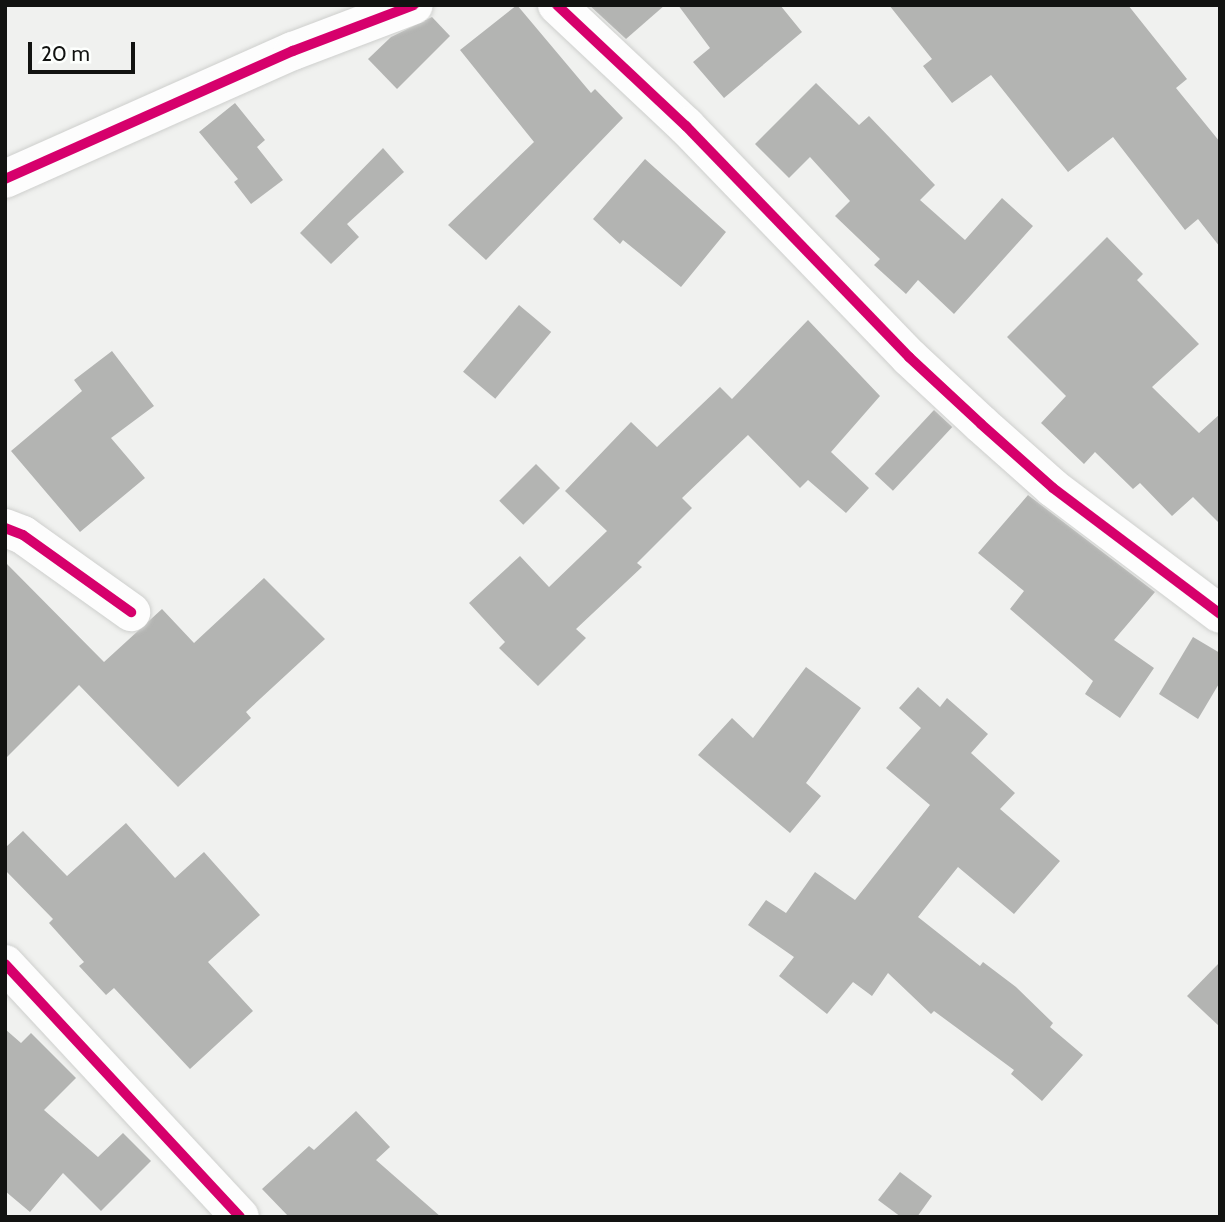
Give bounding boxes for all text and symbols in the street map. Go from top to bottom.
scale bar [32,28,138,72]
text: 20 m [41,41,90,66]

